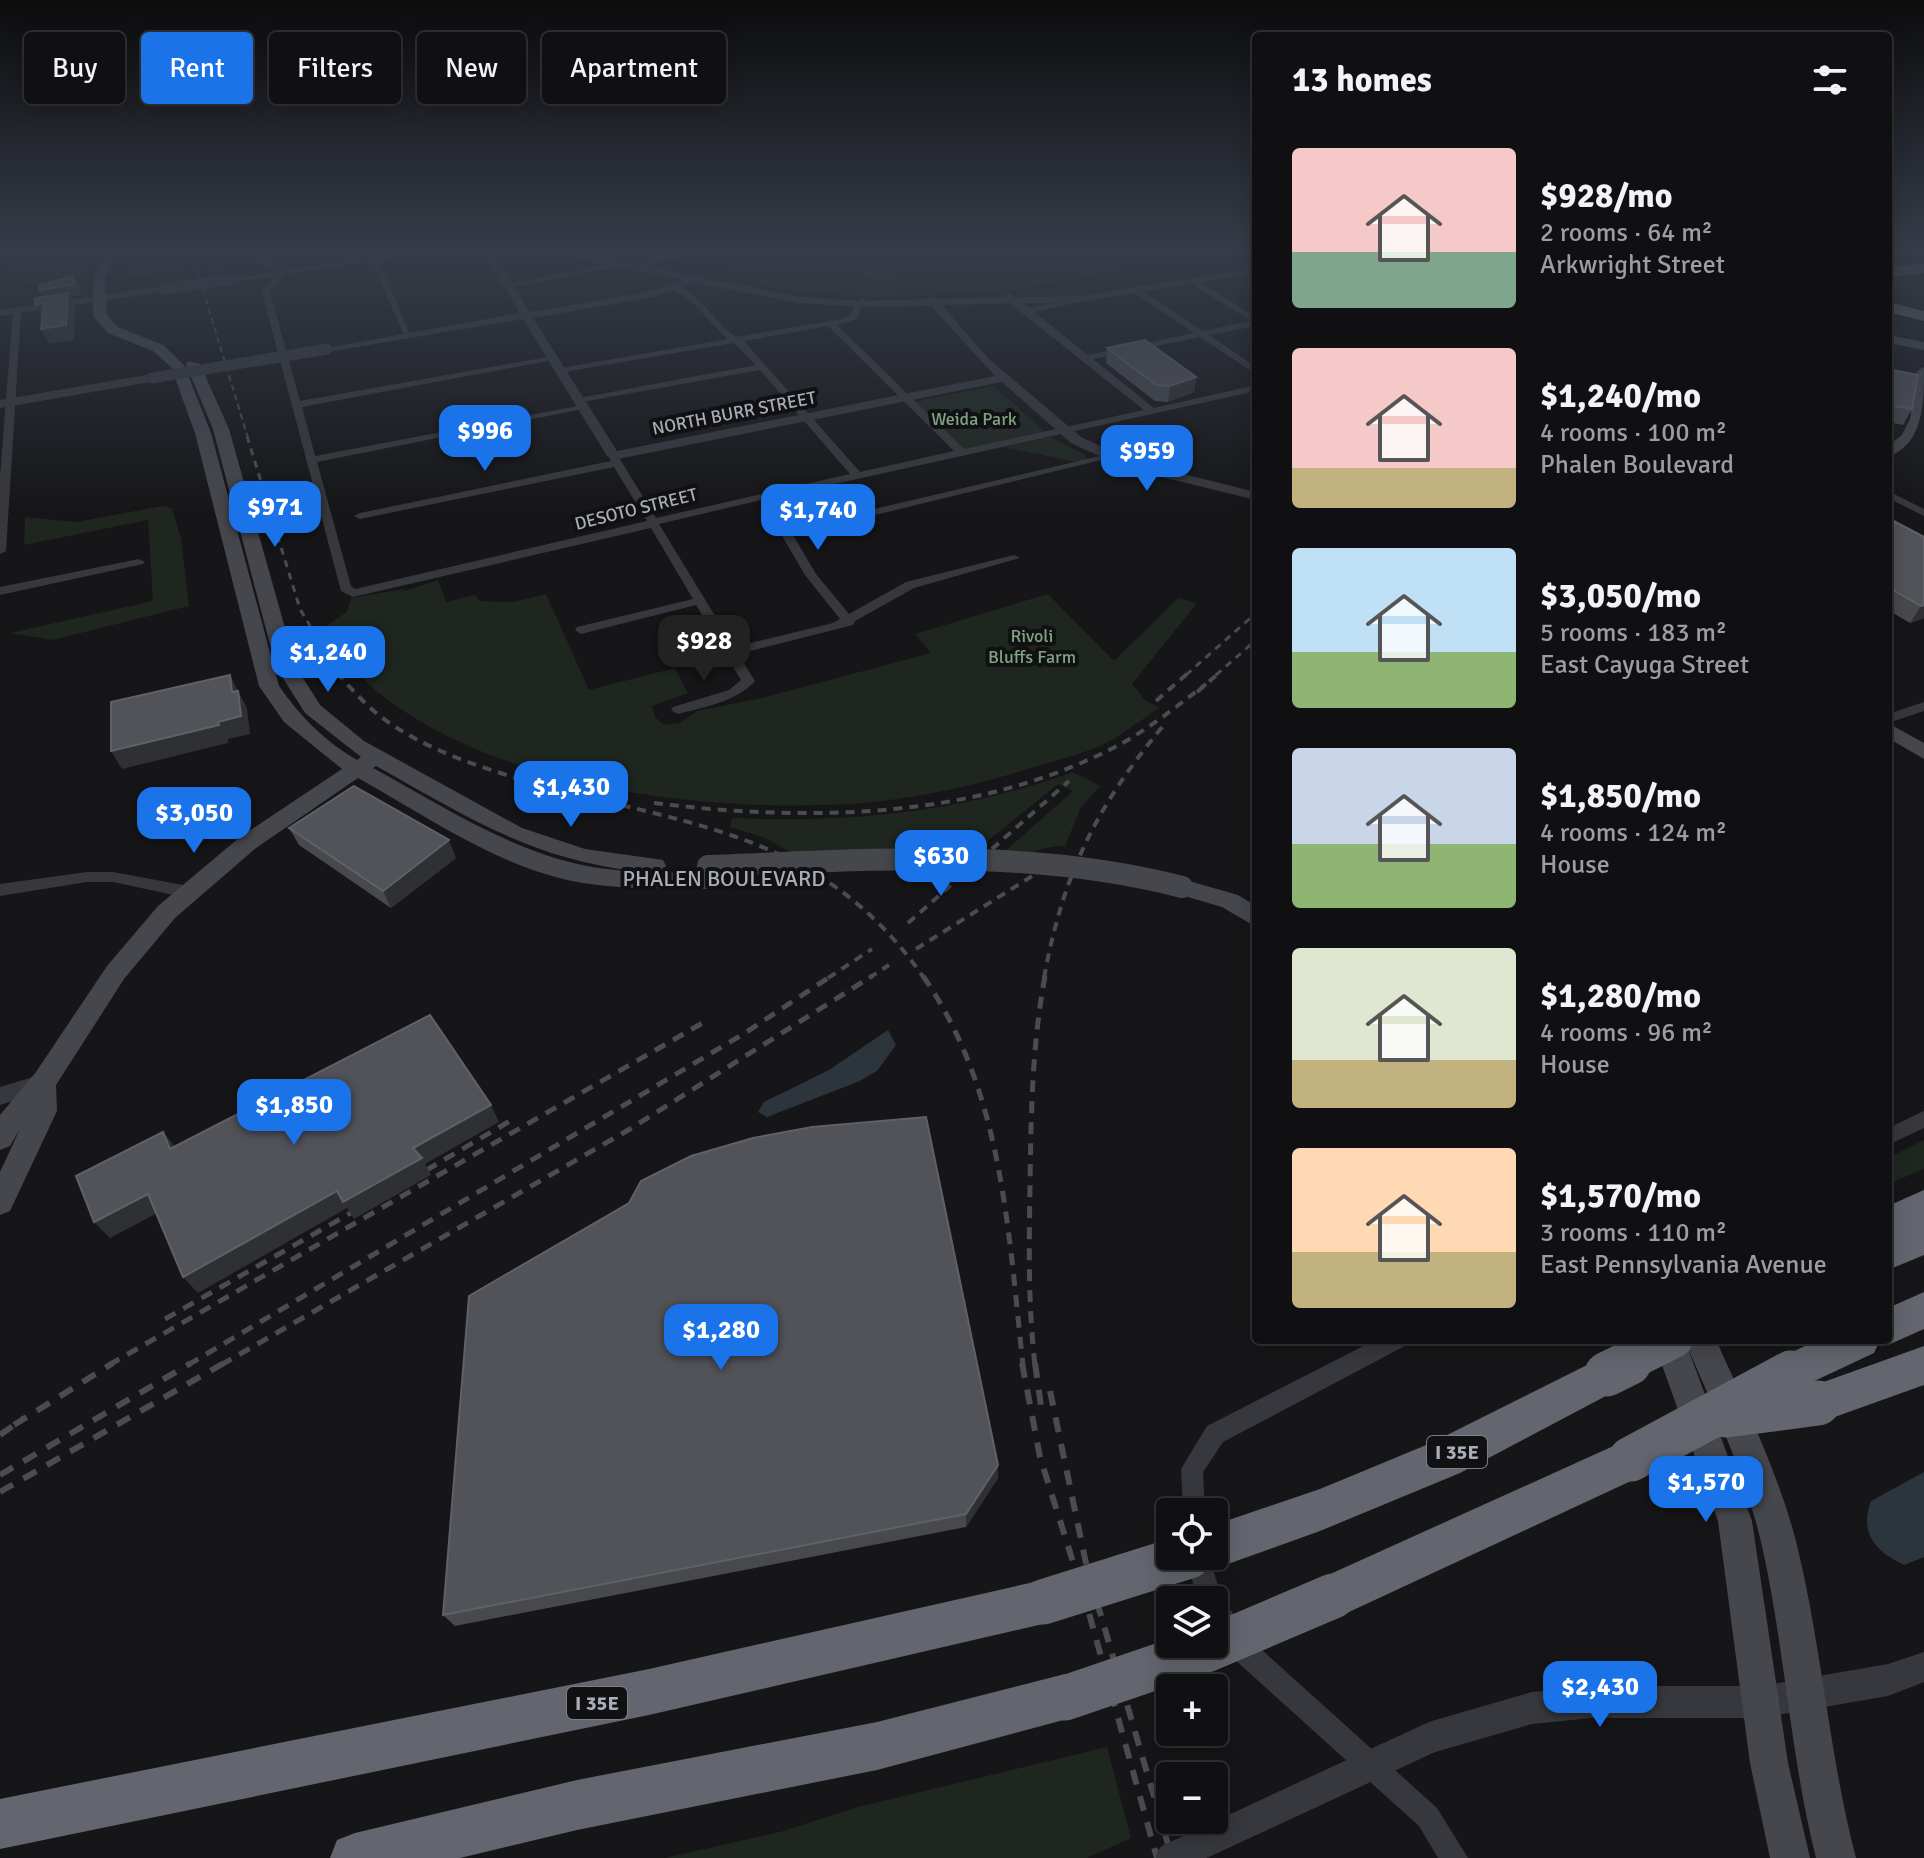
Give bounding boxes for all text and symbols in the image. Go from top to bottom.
chip: Buy [24,32,125,104]
chip: Rent [141,32,253,104]
chip: Filters [269,32,401,104]
chip: New [417,32,526,104]
chip: Apartment [542,32,726,104]
icon: filters [1808,58,1852,102]
text: 13 homes [1292,59,1432,101]
text: $928/mo [1540,175,1673,217]
icon: home [1356,180,1452,276]
text: 2 rooms · 64 m² [1540,217,1713,249]
text: Arkwright Street [1540,249,1725,281]
text: $1,240/mo [1540,375,1701,417]
icon: home [1356,380,1452,476]
street label: NORTH BURR STREET [650,386,818,440]
pin: $996 [438,405,532,473]
park label: Weida Park [931,408,1017,430]
text: $996 [457,415,513,447]
text: 4 rooms · 100 m² [1540,417,1727,449]
pin: $959 [1100,425,1194,493]
text: $959 [1119,435,1175,467]
text: Phalen Boulevard [1540,449,1734,481]
pin: $971 [228,481,322,549]
street label: DESOTO STREET [572,483,700,535]
pin: $1,740 [753,484,883,552]
text: $971 [247,491,303,523]
text: $1,740 [779,494,857,526]
text: $3,050/mo [1540,575,1701,617]
icon: home [1356,580,1452,676]
pin: $928 [657,615,751,683]
text: 5 rooms · 183 m² [1540,617,1727,649]
text: $928 [676,625,732,657]
park label: Rivoli Bluffs Farm [988,625,1076,668]
pin: $1,240 [263,626,393,694]
text: $1,240 [289,636,367,668]
text: East Cayuga Street [1540,649,1749,681]
pin: $1,430 [506,761,636,829]
text: $1,430 [532,771,610,803]
text: $1,850/mo [1540,775,1701,817]
icon: home [1356,780,1452,876]
pin: $3,050 [129,787,259,855]
text: $3,050 [155,797,233,829]
text: 4 rooms · 124 m² [1540,817,1727,849]
pin: $630 [894,830,988,898]
text: $630 [913,840,969,872]
text: House [1540,849,1610,881]
street label: PHALEN BOULEVARD [623,865,825,892]
text: $1,280/mo [1540,975,1701,1017]
icon: home [1356,980,1452,1076]
text: 4 rooms · 96 m² [1540,1017,1713,1049]
text: House [1540,1049,1610,1081]
pin: $1,850 [229,1079,359,1147]
text: $1,850 [255,1089,333,1121]
text: $1,570/mo [1540,1175,1701,1217]
icon: home [1356,1180,1452,1276]
text: 3 rooms · 110 m² [1540,1217,1727,1249]
text: East Pennsylvania Avenue [1540,1249,1827,1281]
pin: $1,280 [656,1304,786,1372]
text: $1,280 [682,1314,760,1346]
road number: I 35E [1427,1436,1487,1468]
pin: $1,570 [1641,1456,1771,1524]
text: $1,570 [1667,1466,1745,1498]
map controls [1156,1498,1228,1834]
button: locate [1156,1498,1228,1570]
button: layers [1156,1586,1228,1658]
pin: $2,430 [1535,1661,1665,1729]
text: $2,430 [1561,1671,1639,1703]
button: + [1156,1674,1228,1746]
road number: I 35E [567,1687,627,1719]
button: − [1156,1762,1228,1834]

